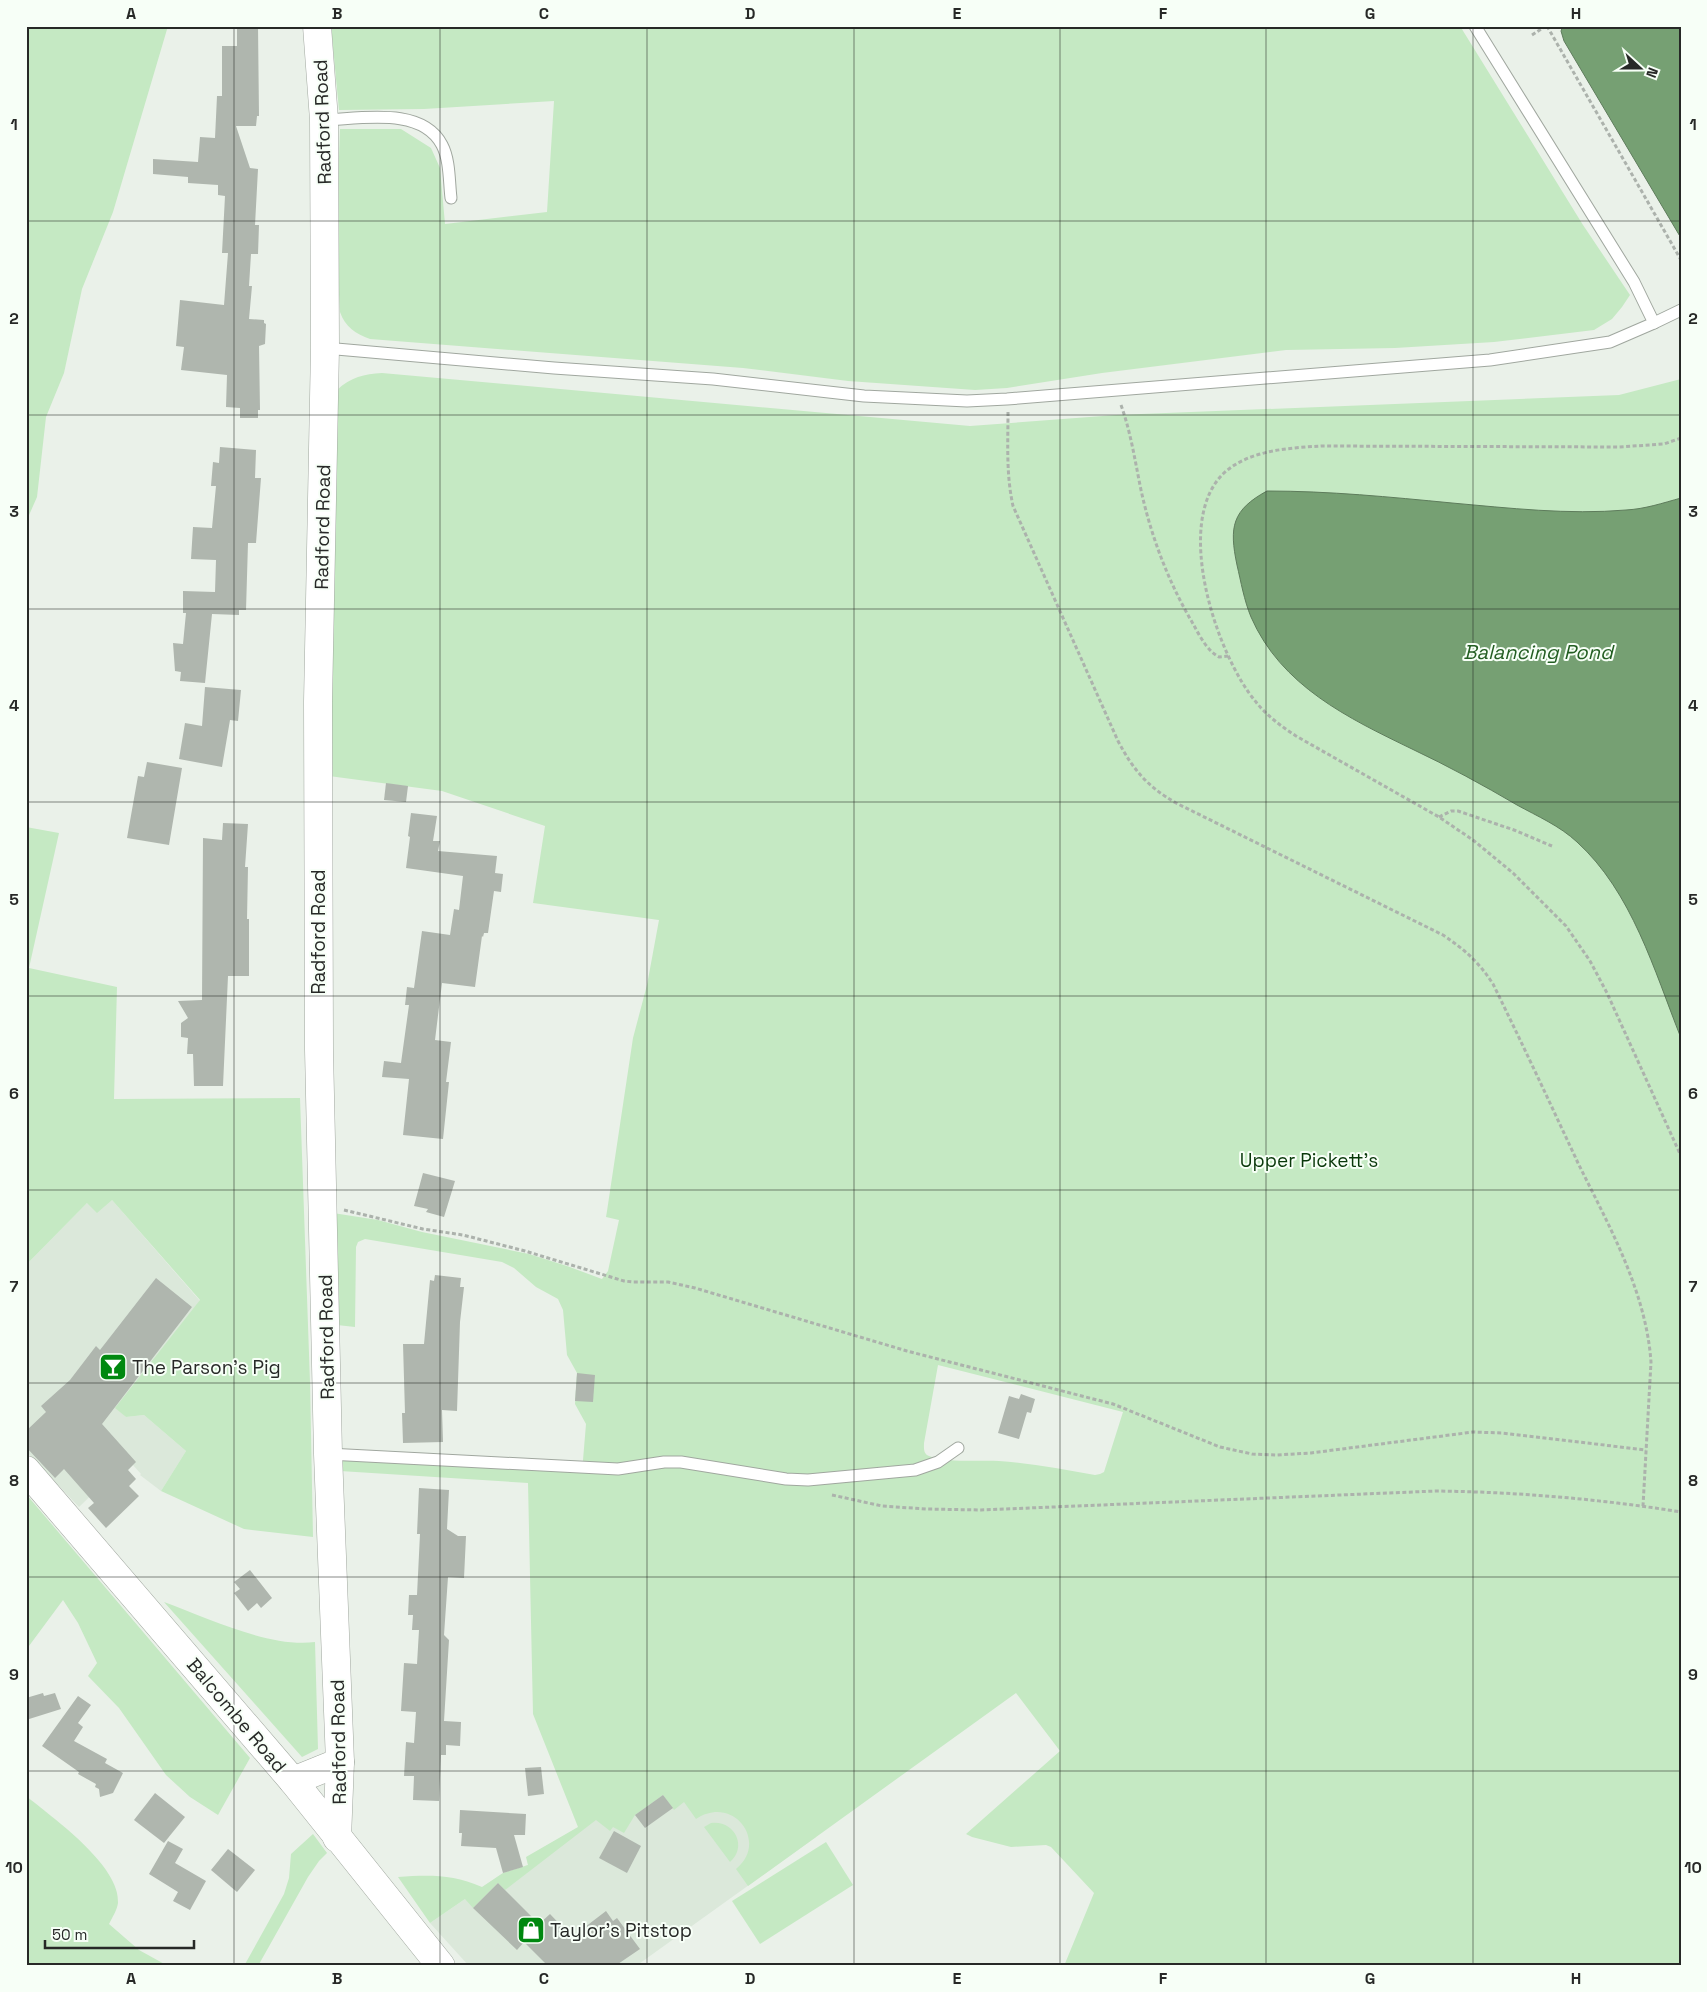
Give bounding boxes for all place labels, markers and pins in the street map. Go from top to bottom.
bar icon: The Parson's Pig [98,1352,128,1382]
place label: The Parson's Pig [132,1355,281,1380]
shop icon: Taylor's Pitstop [516,1915,546,1945]
place label: Taylor's Pitstop [550,1918,692,1943]

